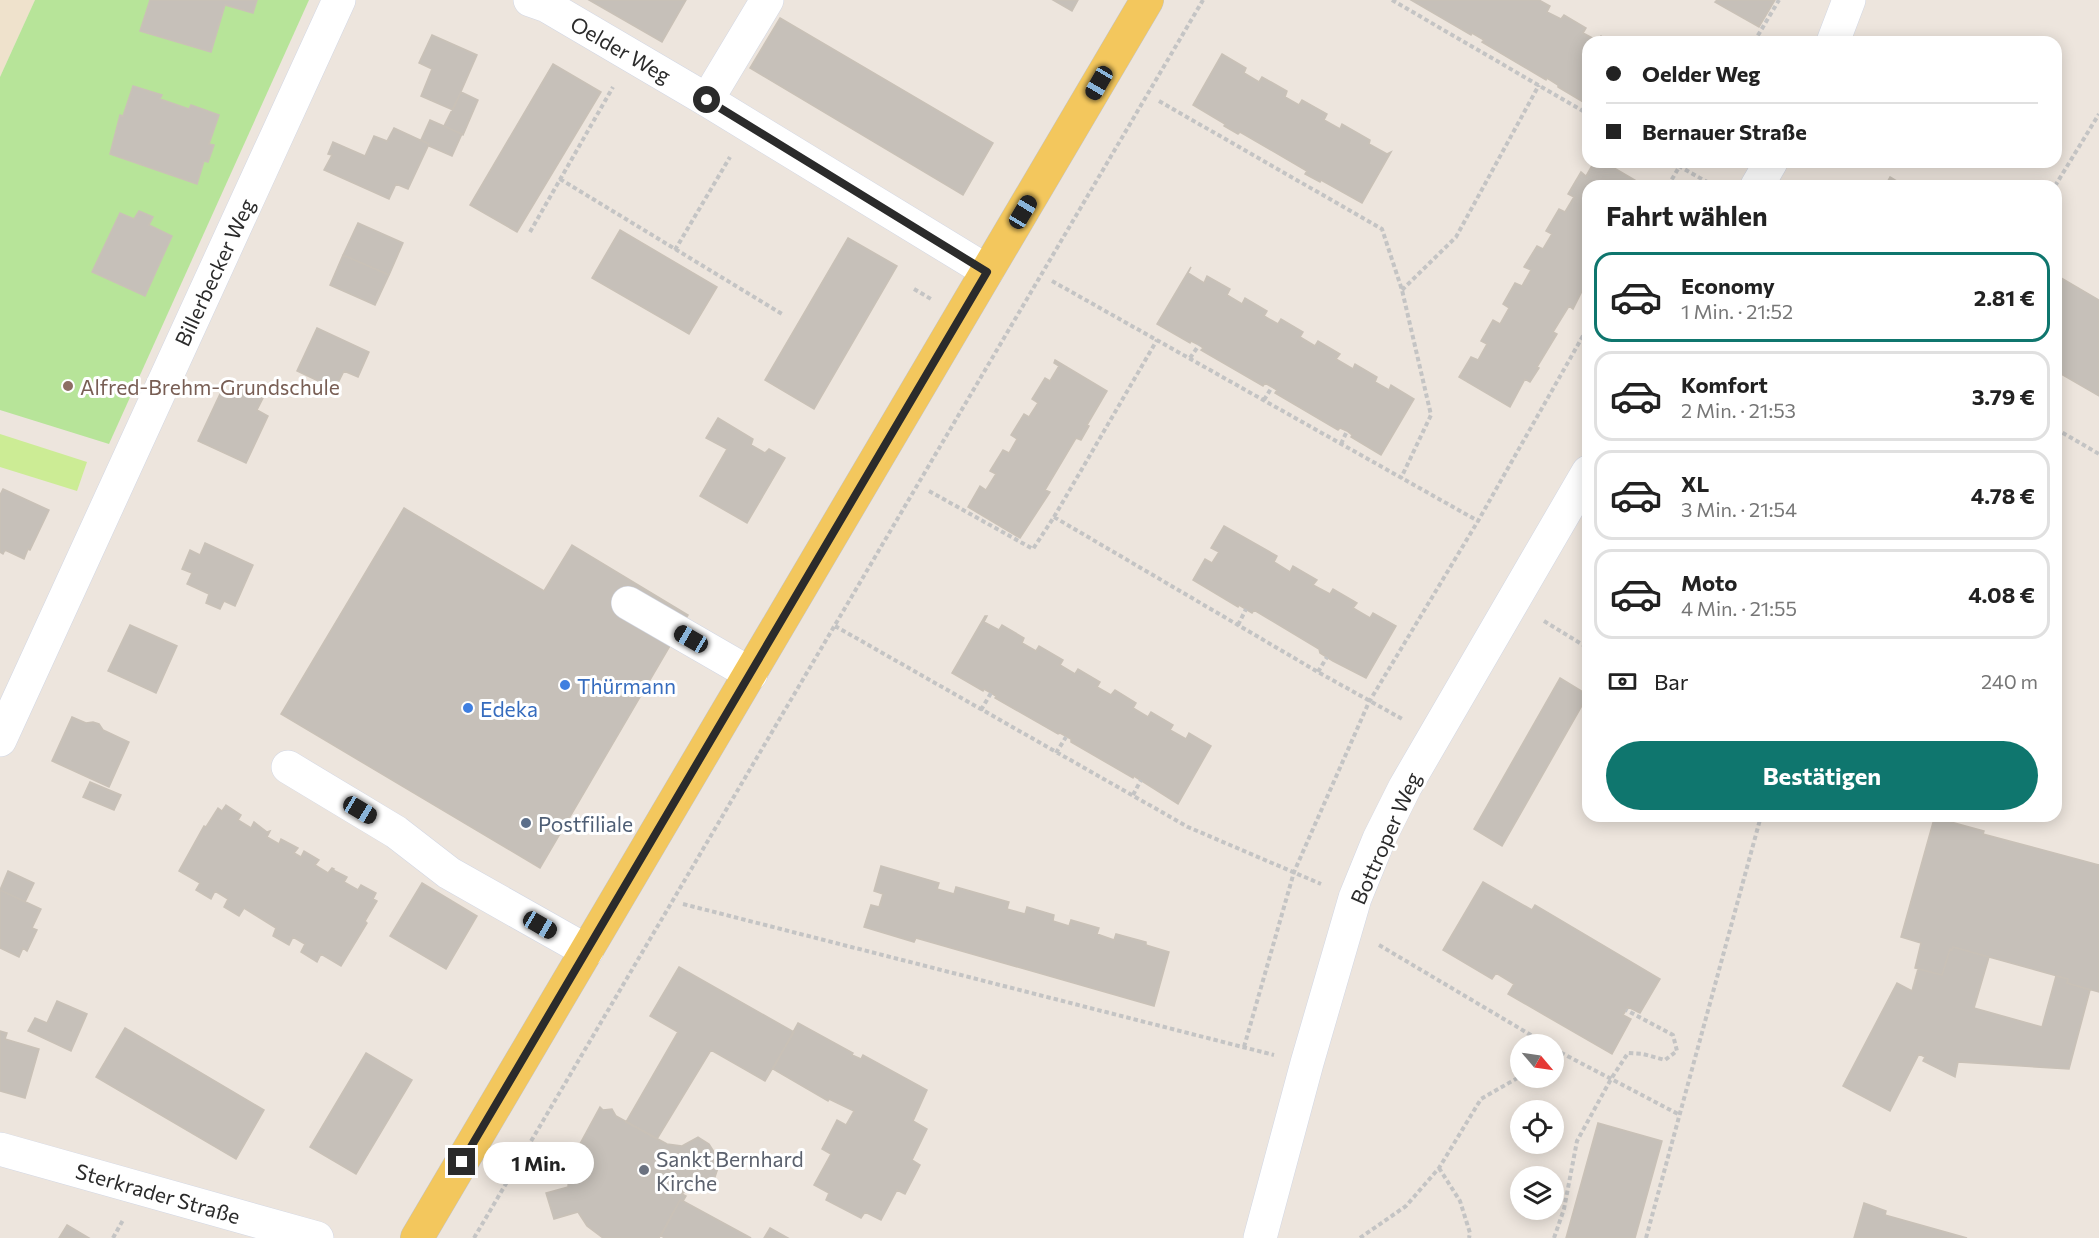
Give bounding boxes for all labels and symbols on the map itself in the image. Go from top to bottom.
street label: Oelder Weg [566,10,676,88]
car [1082,63,1116,103]
route start [693,86,720,113]
car [1006,192,1040,232]
street label: Billerbecker Weg [169,194,259,350]
place label: Alfred-Brehm-Grundschule [80,374,340,399]
marker: Alfred-Brehm-Grundschule [61,379,75,393]
car [671,622,711,656]
place label: Thürmann [577,673,676,698]
marker: Thürmann [558,678,572,692]
place label: Edeka [480,696,538,721]
marker: Edeka [461,701,475,715]
street label: Bottroper Weg [1345,768,1425,908]
car [340,793,380,827]
place label: Postfiliale [538,811,633,836]
marker: Postfiliale [519,816,533,830]
car [520,908,560,942]
north arrow [1510,1034,1564,1088]
callout: 1 Min. [483,1141,594,1183]
place label: Sankt Bernhard Kirche [656,1146,804,1195]
route end [448,1148,475,1175]
street label: Sterkrader Straße [73,1158,243,1228]
marker: Sankt Bernhard Kirche [637,1163,651,1177]

